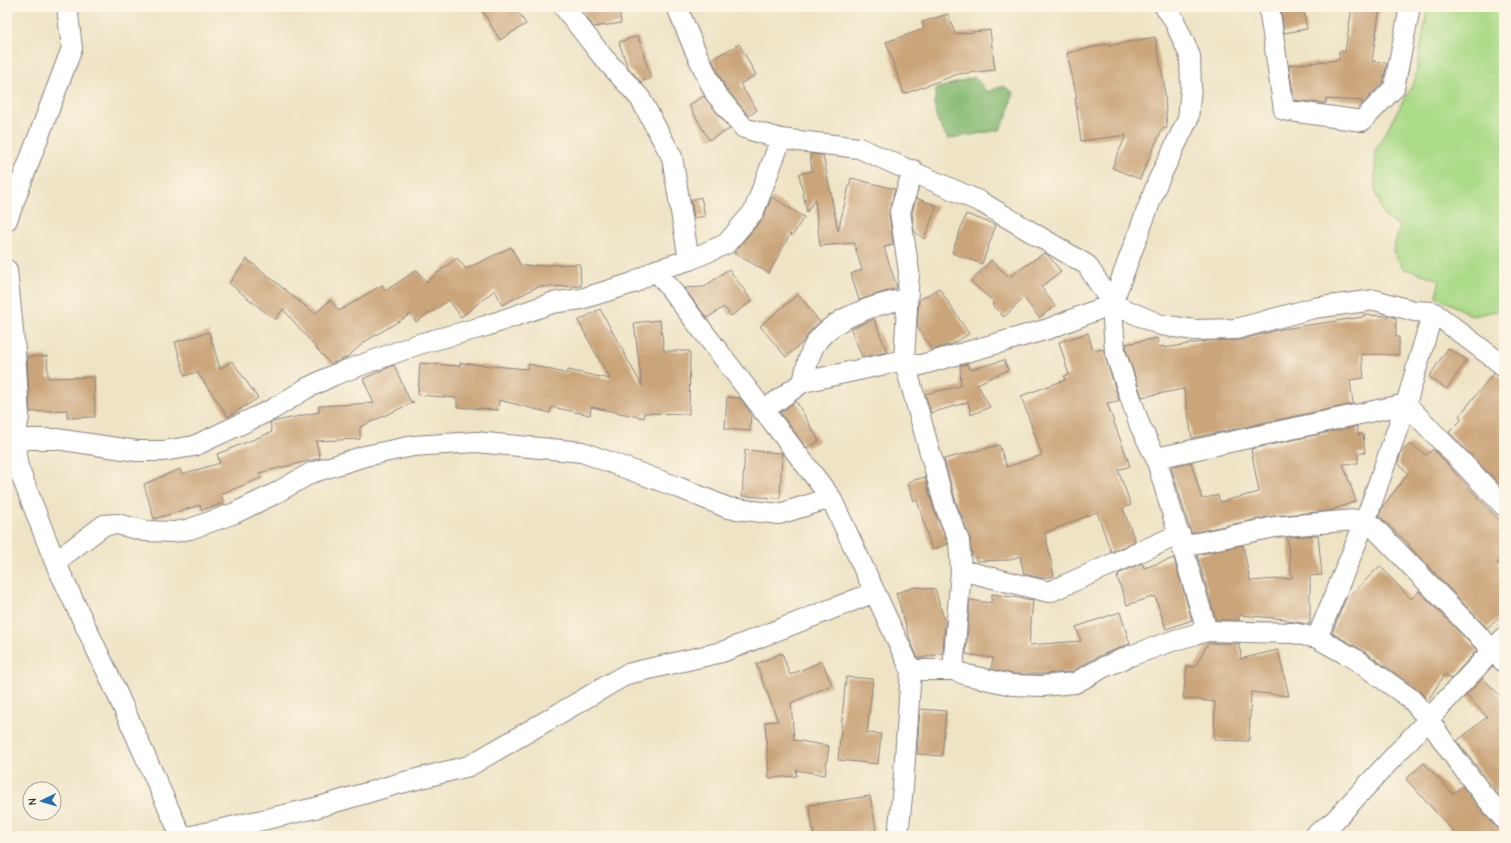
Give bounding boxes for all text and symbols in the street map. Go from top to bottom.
north arrow [22,781,62,821]
text: N [26,798,39,806]

